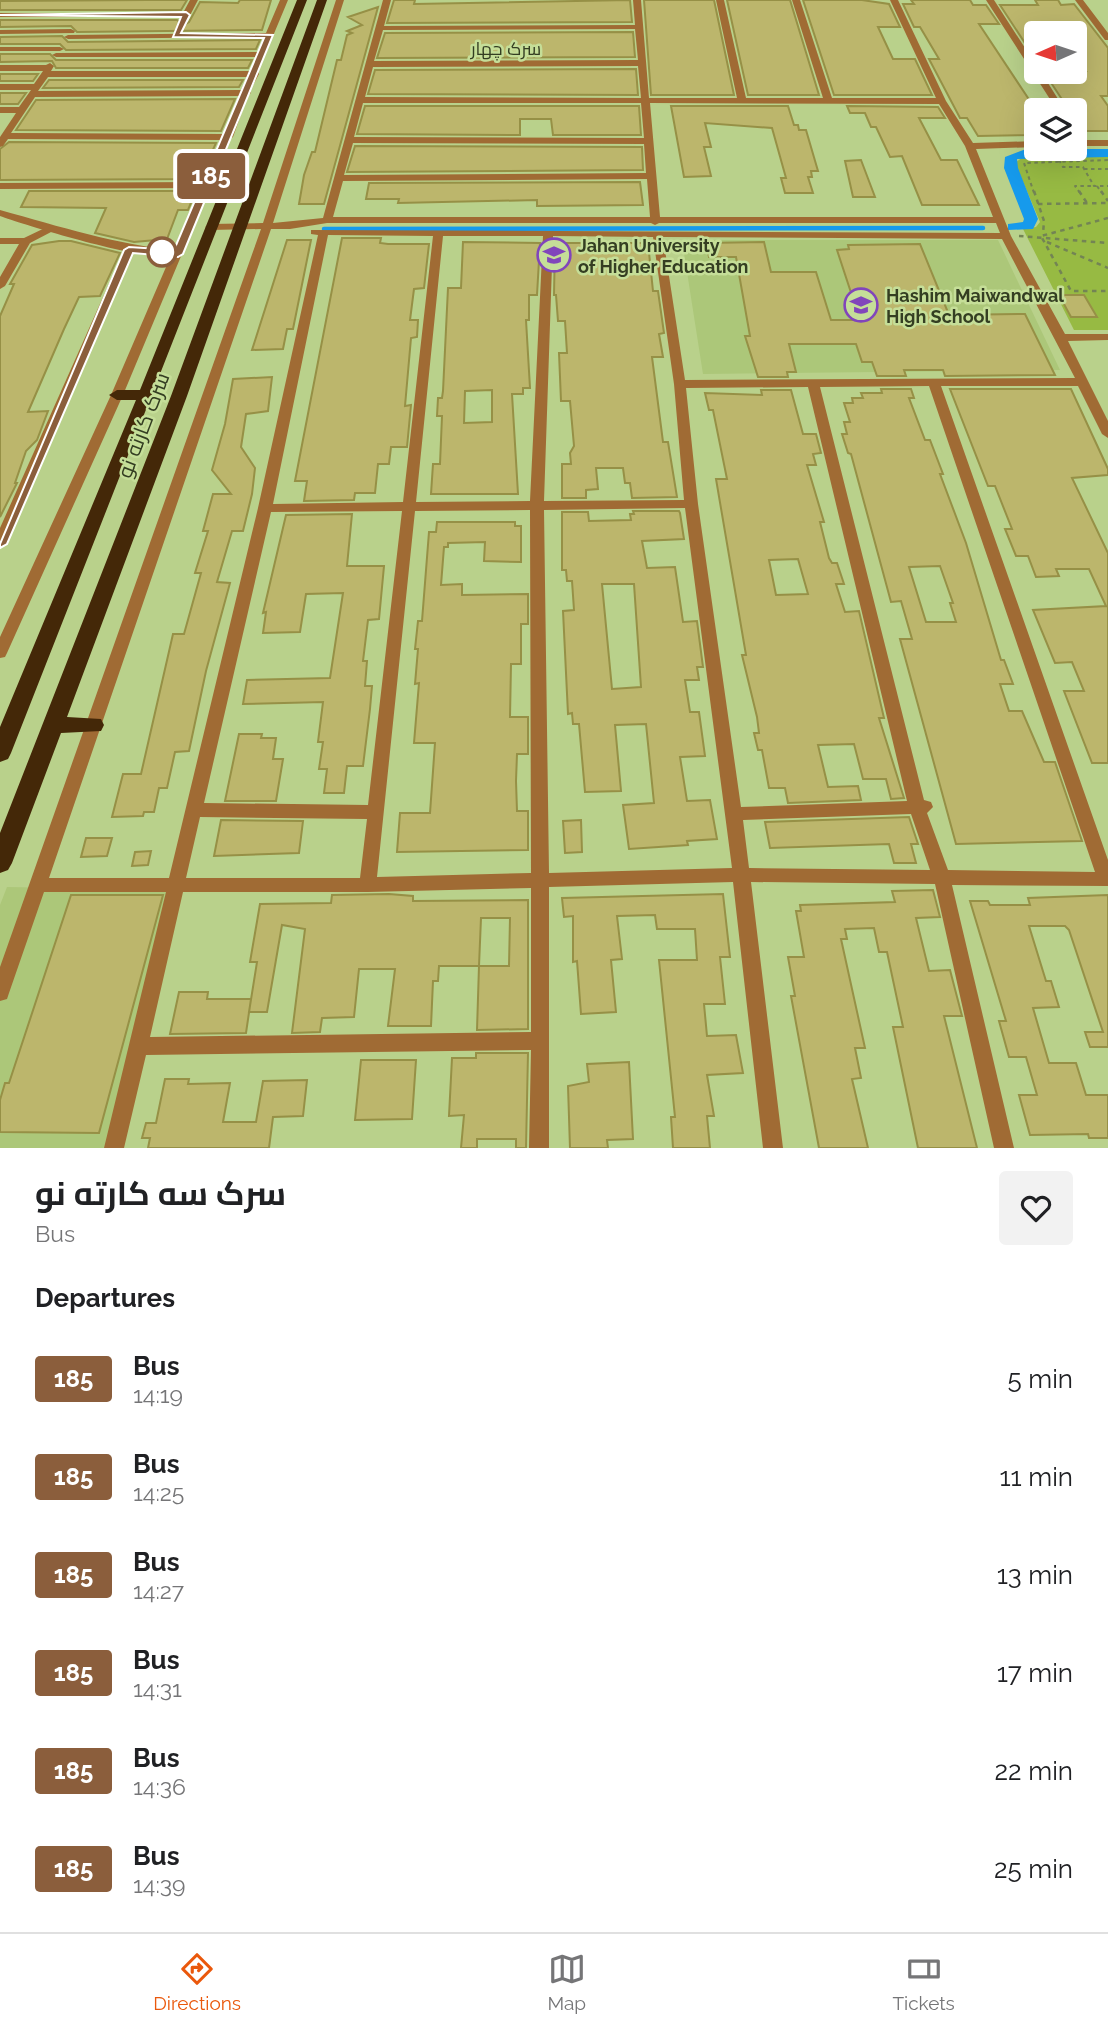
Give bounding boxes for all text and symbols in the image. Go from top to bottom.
north arrow [1024,21,1087,84]
map controls [1024,21,1087,161]
street label: سرک چهار [470,38,541,61]
button: layers [1024,98,1087,161]
line badge: 185 [171,153,251,199]
text: 185 [191,161,231,190]
place label: Jahan University of Higher Education [578,235,748,277]
school or university icon: Jahan University of Higher Education [535,236,573,274]
unlabelled marker [147,237,177,267]
place label: Hashim Maiwandwal High School [886,285,1064,327]
school or university icon: Hashim Maiwandwal High School [842,286,880,324]
street label: سرک کارته نو [111,369,175,481]
button: heart [999,1171,1073,1245]
text: سرک سه کارته نو [35,1174,286,1213]
text: Bus [35,1220,75,1247]
text: Departures [35,1283,175,1313]
text: Bus [133,1351,180,1381]
text: 185 [54,1364,93,1393]
text: 5 min [1007,1364,1073,1394]
text: 14:19 [133,1381,183,1408]
text: Bus [133,1449,180,1479]
text: 185 [54,1462,93,1491]
text: 11 min [999,1462,1073,1492]
text: 14:25 [133,1479,184,1506]
text: Bus [133,1547,180,1577]
text: 185 [54,1560,93,1589]
text: 13 min [997,1560,1073,1590]
text: 14:27 [133,1577,184,1604]
text: Bus [133,1645,180,1675]
text: 185 [54,1658,93,1687]
text: 17 min [997,1658,1073,1688]
text: 14:31 [133,1675,182,1702]
text: Bus [133,1743,180,1773]
text: 185 [54,1756,93,1785]
text: 22 min [995,1756,1073,1786]
text: 14:36 [133,1773,186,1800]
text: Bus [133,1841,180,1871]
text: 185 [54,1854,93,1883]
text: 25 min [994,1854,1073,1884]
text: 14:39 [133,1871,186,1898]
tab: Directions [153,1950,241,2014]
tab: Map [547,1950,586,2014]
tab: Tickets [892,1950,955,2014]

